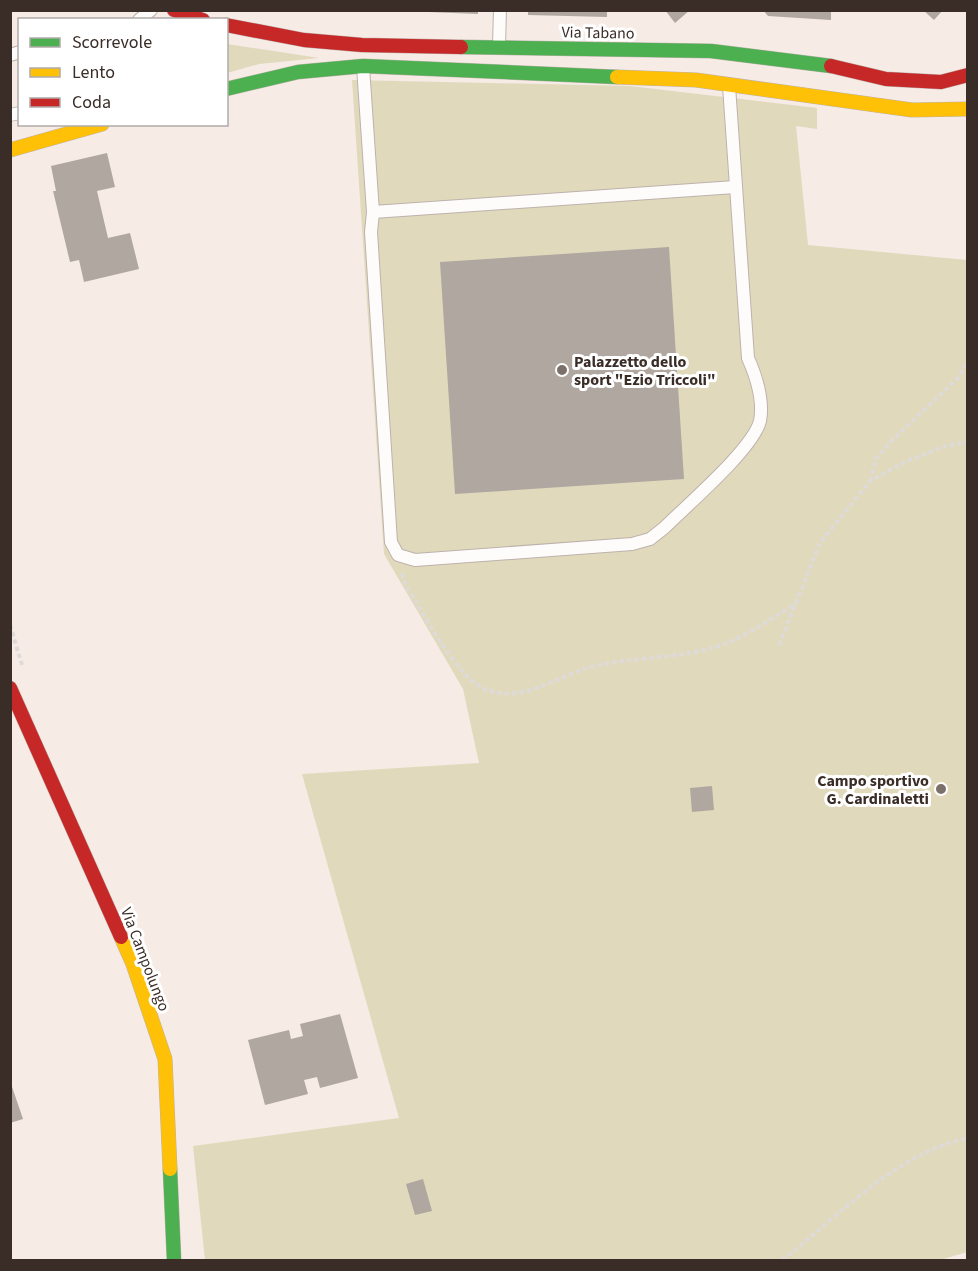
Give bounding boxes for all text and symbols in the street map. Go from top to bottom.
legend [18,18,228,126]
street label: Via Tabano [561,21,635,45]
text: Scorrevole [72,30,152,55]
text: Lento [72,60,115,85]
text: Coda [72,90,111,115]
place label: Palazzetto dello sport "Ezio Triccoli" [574,351,716,391]
marker: Palazzetto dello sport "Ezio Triccoli" [555,363,569,377]
place label: Campo sportivo G. Cardinaletti [817,770,929,810]
marker: Campo sportivo G. Cardinaletti [934,782,948,796]
street label: Via Campolungo [115,904,175,1014]

